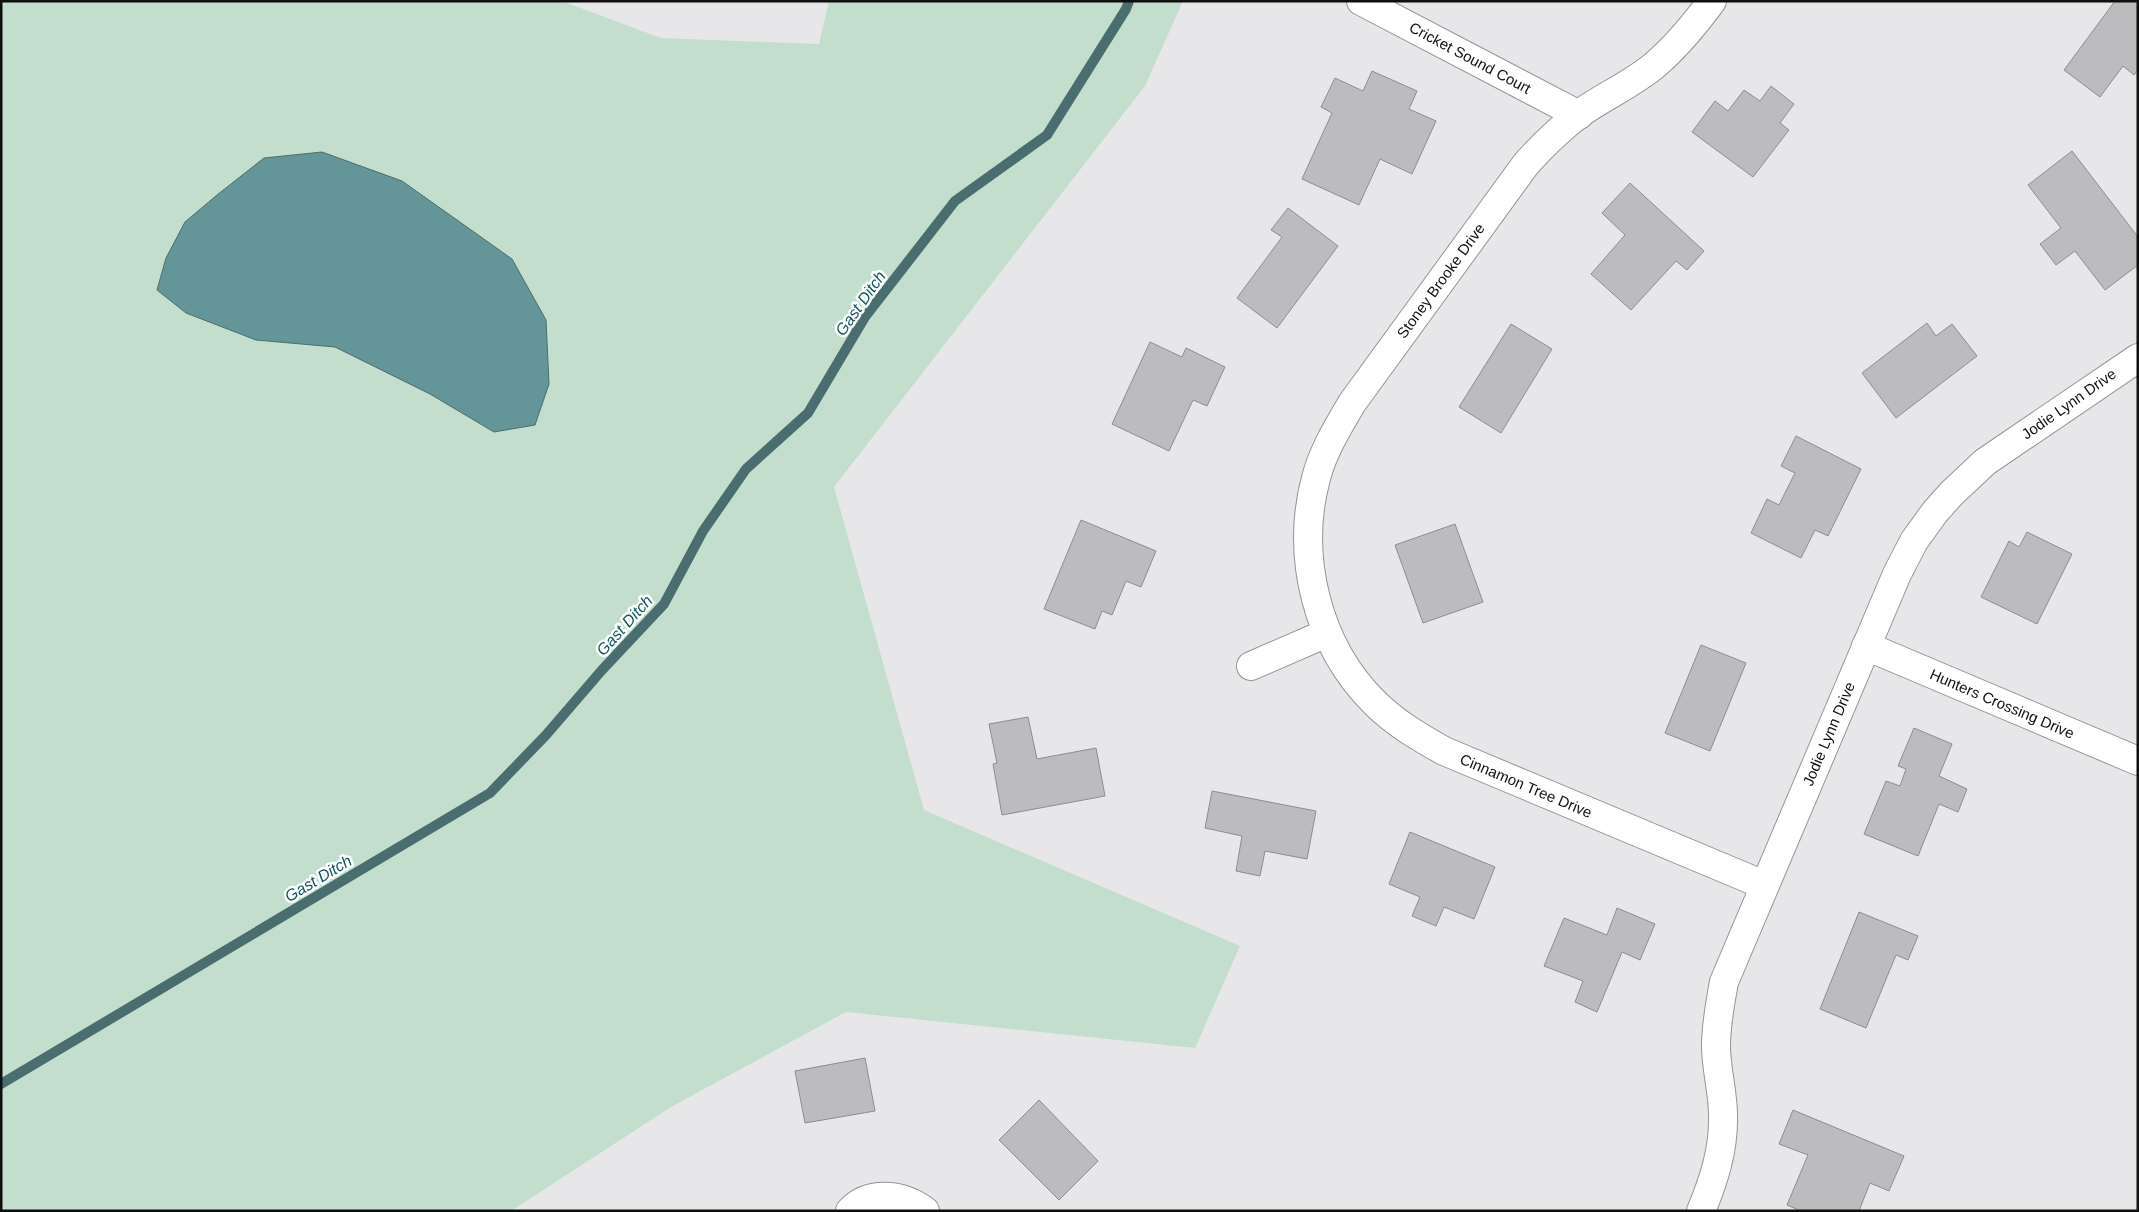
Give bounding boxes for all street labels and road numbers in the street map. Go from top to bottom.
street label: Cricket Sound Court [1407,18,1535,97]
street label: Stoney Brooke Drive [1393,220,1488,341]
street label: Jodie Lynn Drive [2018,365,2119,442]
street label: Hunters Crossing Drive [1928,665,2077,742]
street label: Jodie Lynn Drive [1799,679,1858,788]
street label: Cinnamon Tree Drive [1458,750,1595,821]

